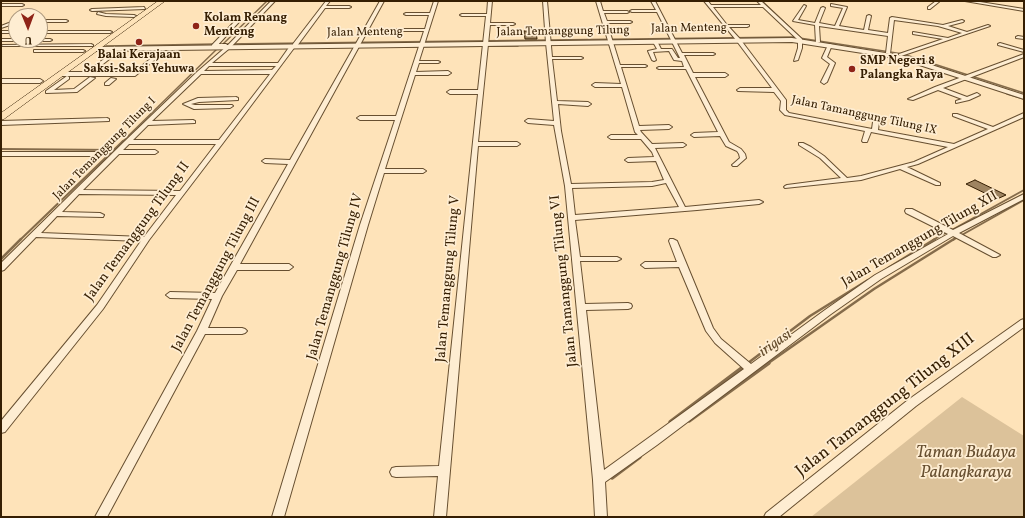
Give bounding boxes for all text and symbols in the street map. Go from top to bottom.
north arrow [8,8,48,48]
place label: Kolam Renang Menteng [204,12,287,40]
marker: Kolam Renang Menteng [191,21,201,31]
street label: Jalan Menteng [651,21,727,37]
street label: Jalan Temanggung Tilung [496,24,630,40]
street label: Jalan Menteng [327,25,403,41]
text: U [24,32,32,47]
marker: Balai Kerajaan Saksi-Saksi Yehuwa [134,37,144,47]
place label: Balai Kerajaan Saksi-Saksi Yehuwa [84,49,194,77]
place label: SMP Negeri 8 Palangka Raya [860,55,943,83]
marker: SMP Negeri 8 Palangka Raya [847,64,857,74]
street label: Jalan Tamanggung Tilung IX [790,94,938,138]
street label: Jalan Temanggung Tilung I [51,95,159,203]
street label: Jalan Temanggung Tilung II [82,159,194,305]
street label: Jalan Temanggung Tilung XII [839,188,1001,292]
street label: Jalan Temanggung Tilung IV [304,192,368,362]
street label: Jalan Tamanggung Tilung VI [548,194,582,368]
street label: Jalan Temanggung Tilung III [169,195,265,355]
street label: Jalan Temanggung Tilung V [433,195,465,363]
water label: irigasi [756,326,796,362]
street label: Jalan Tamanggung Tilung XIII [792,330,980,482]
park label: Taman Budaya Palangkaraya [916,444,1016,484]

